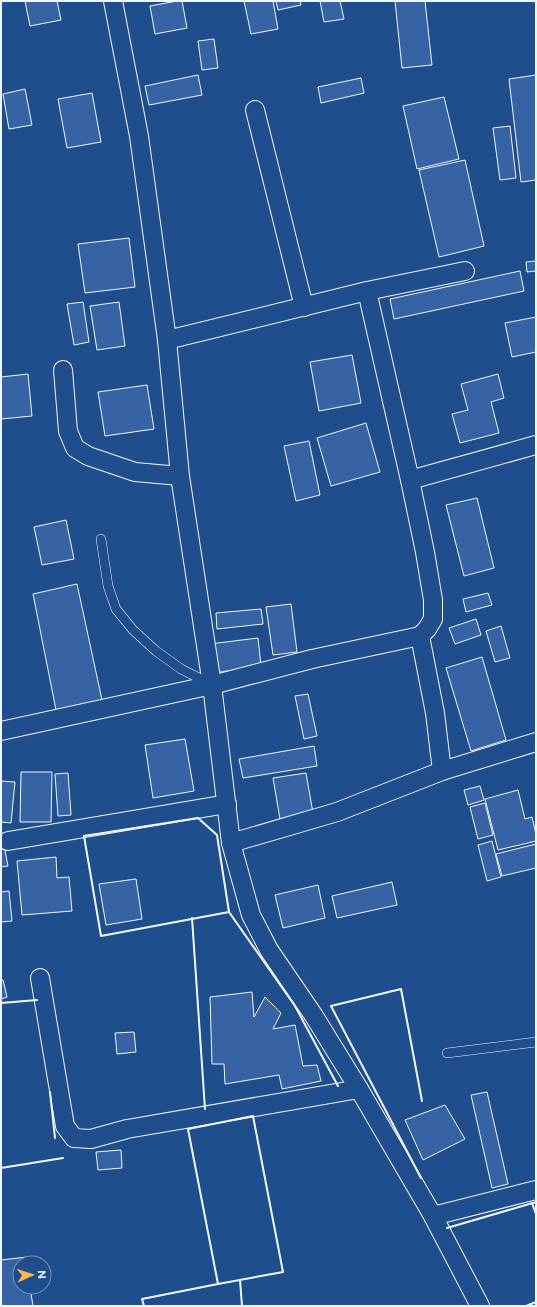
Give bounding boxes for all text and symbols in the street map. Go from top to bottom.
north arrow [12,1255,52,1295]
text: N [35,1270,48,1279]

